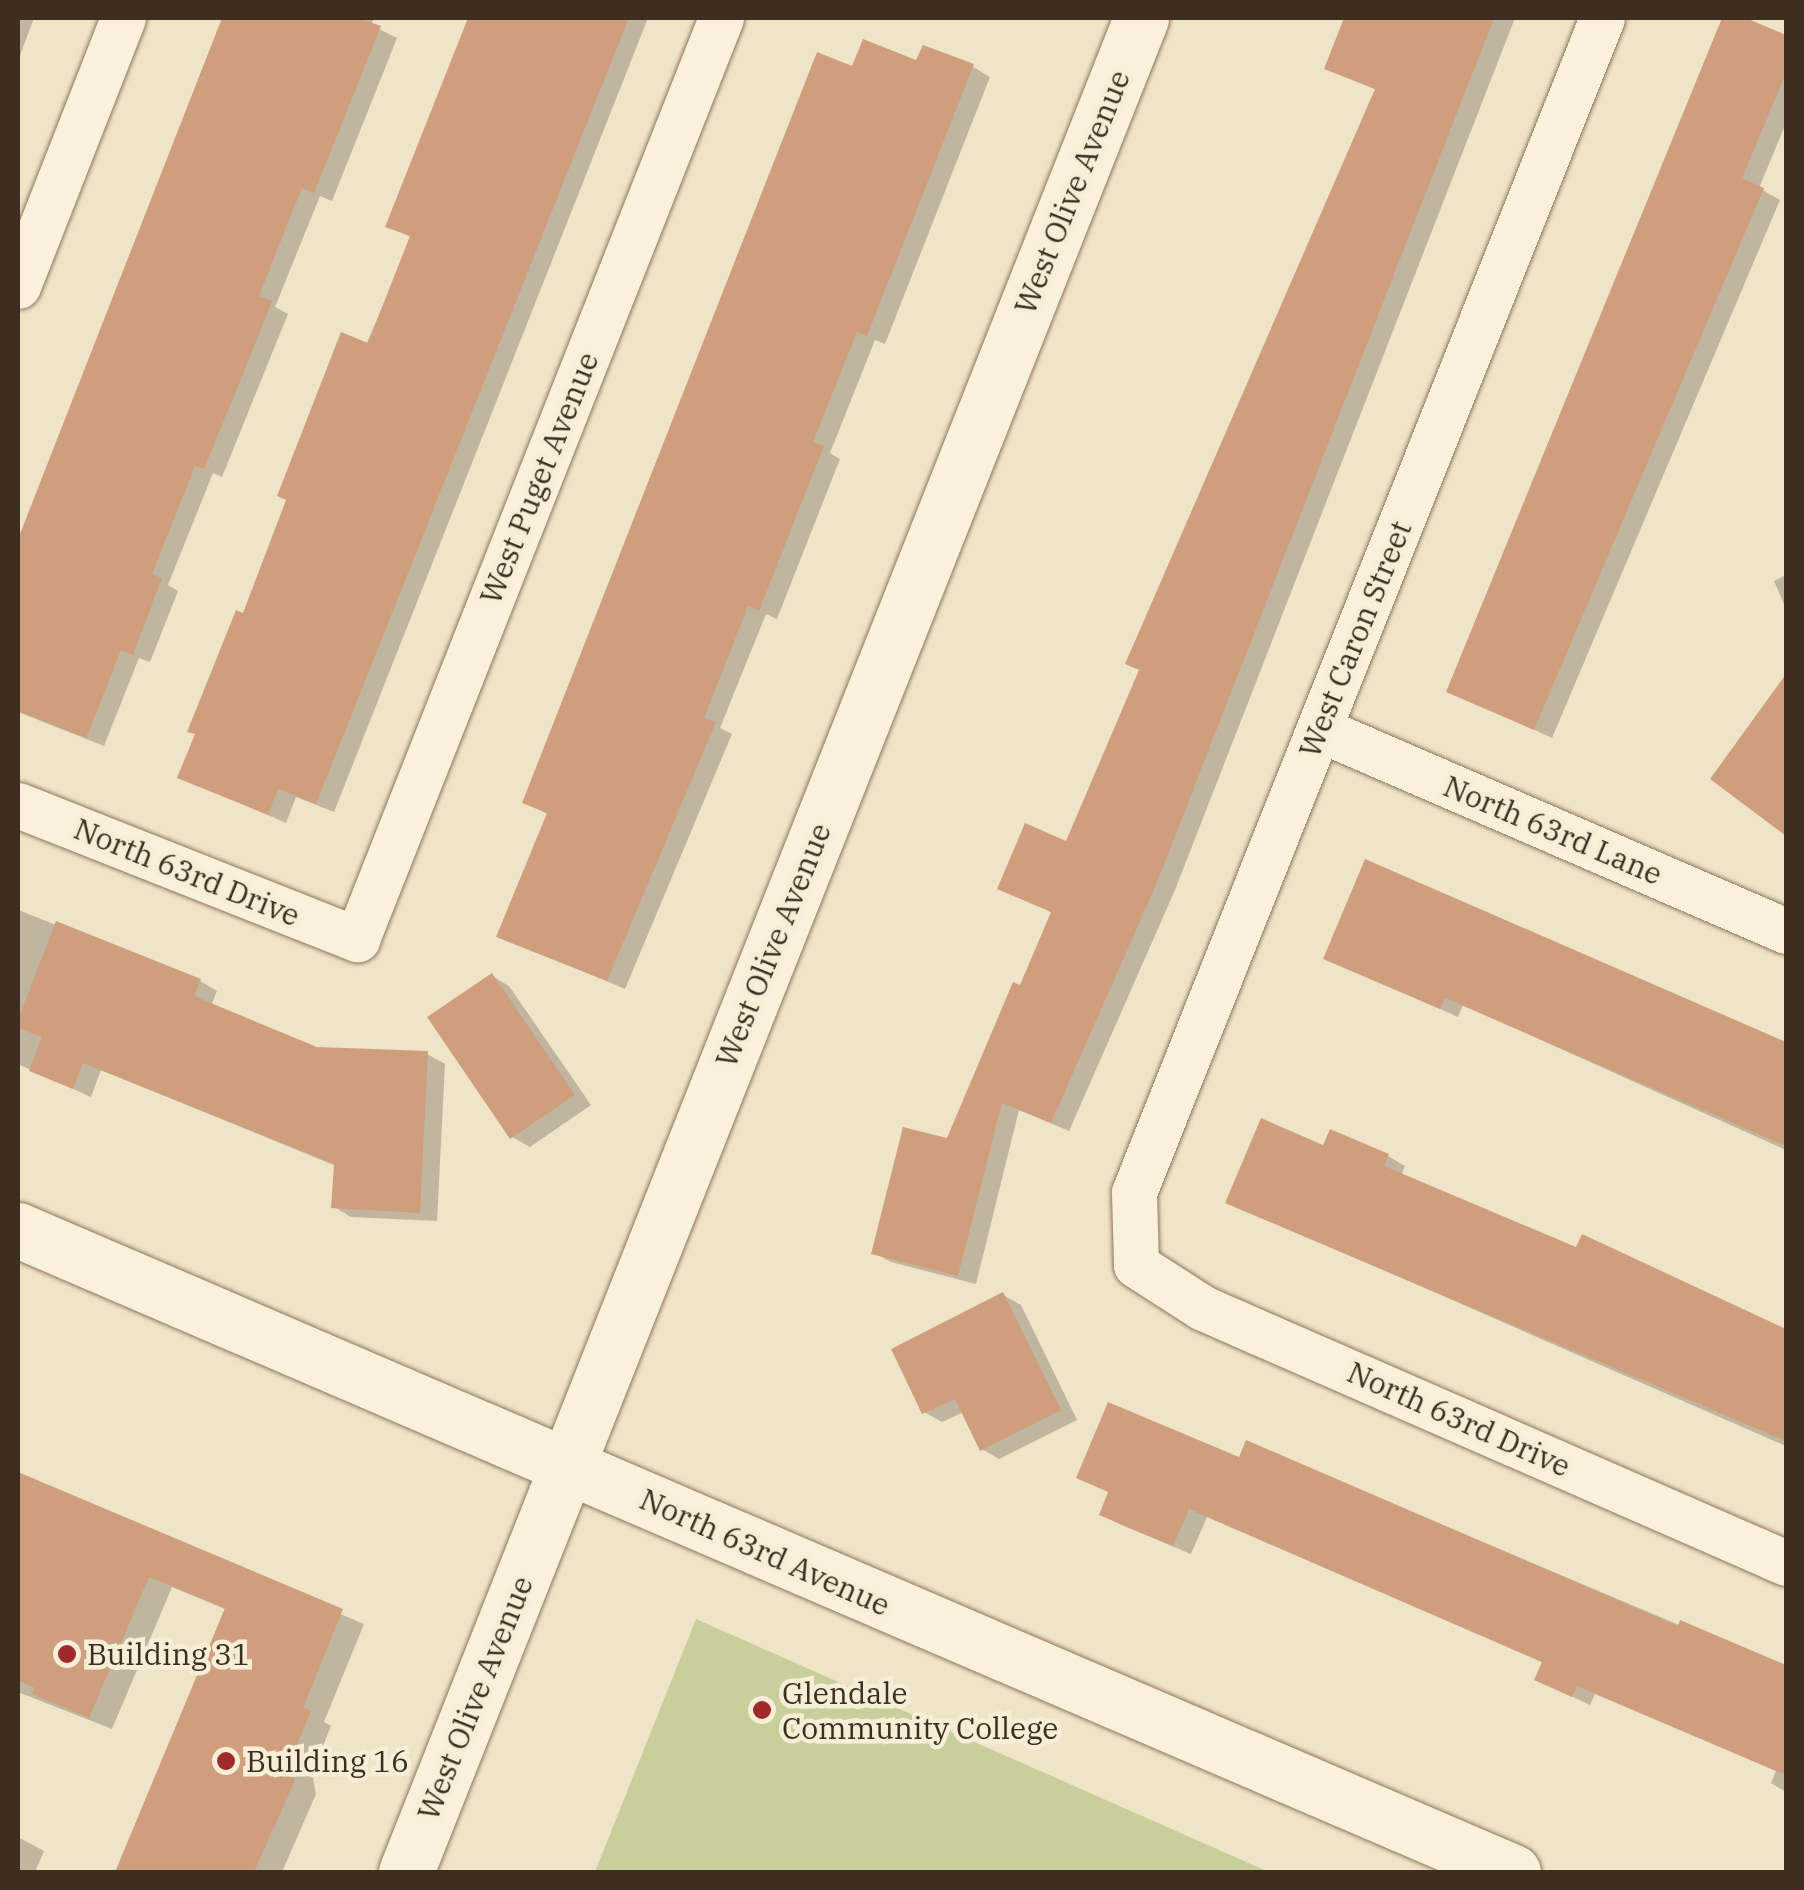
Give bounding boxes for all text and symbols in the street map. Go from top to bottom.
street label: West Olive Avenue [1007,65,1137,319]
street label: West Puget Avenue [472,347,606,609]
street label: West Caron Street [1291,515,1419,763]
street label: North 63rd Lane [1438,768,1668,892]
street label: North 63rd Drive [69,810,305,934]
street label: West Olive Avenue [708,818,838,1072]
street label: North 63rd Drive [1342,1354,1576,1484]
street label: North 63rd Avenue [634,1481,896,1623]
street label: West Olive Avenue [410,1571,540,1825]
place label: Building 31 [87,1636,250,1672]
marker: Building 31 [56,1643,78,1665]
place label: Glendale Community College [782,1675,1058,1746]
marker: Glendale Community College [751,1699,773,1721]
place label: Building 16 [246,1743,409,1779]
marker: Building 16 [215,1750,237,1772]

